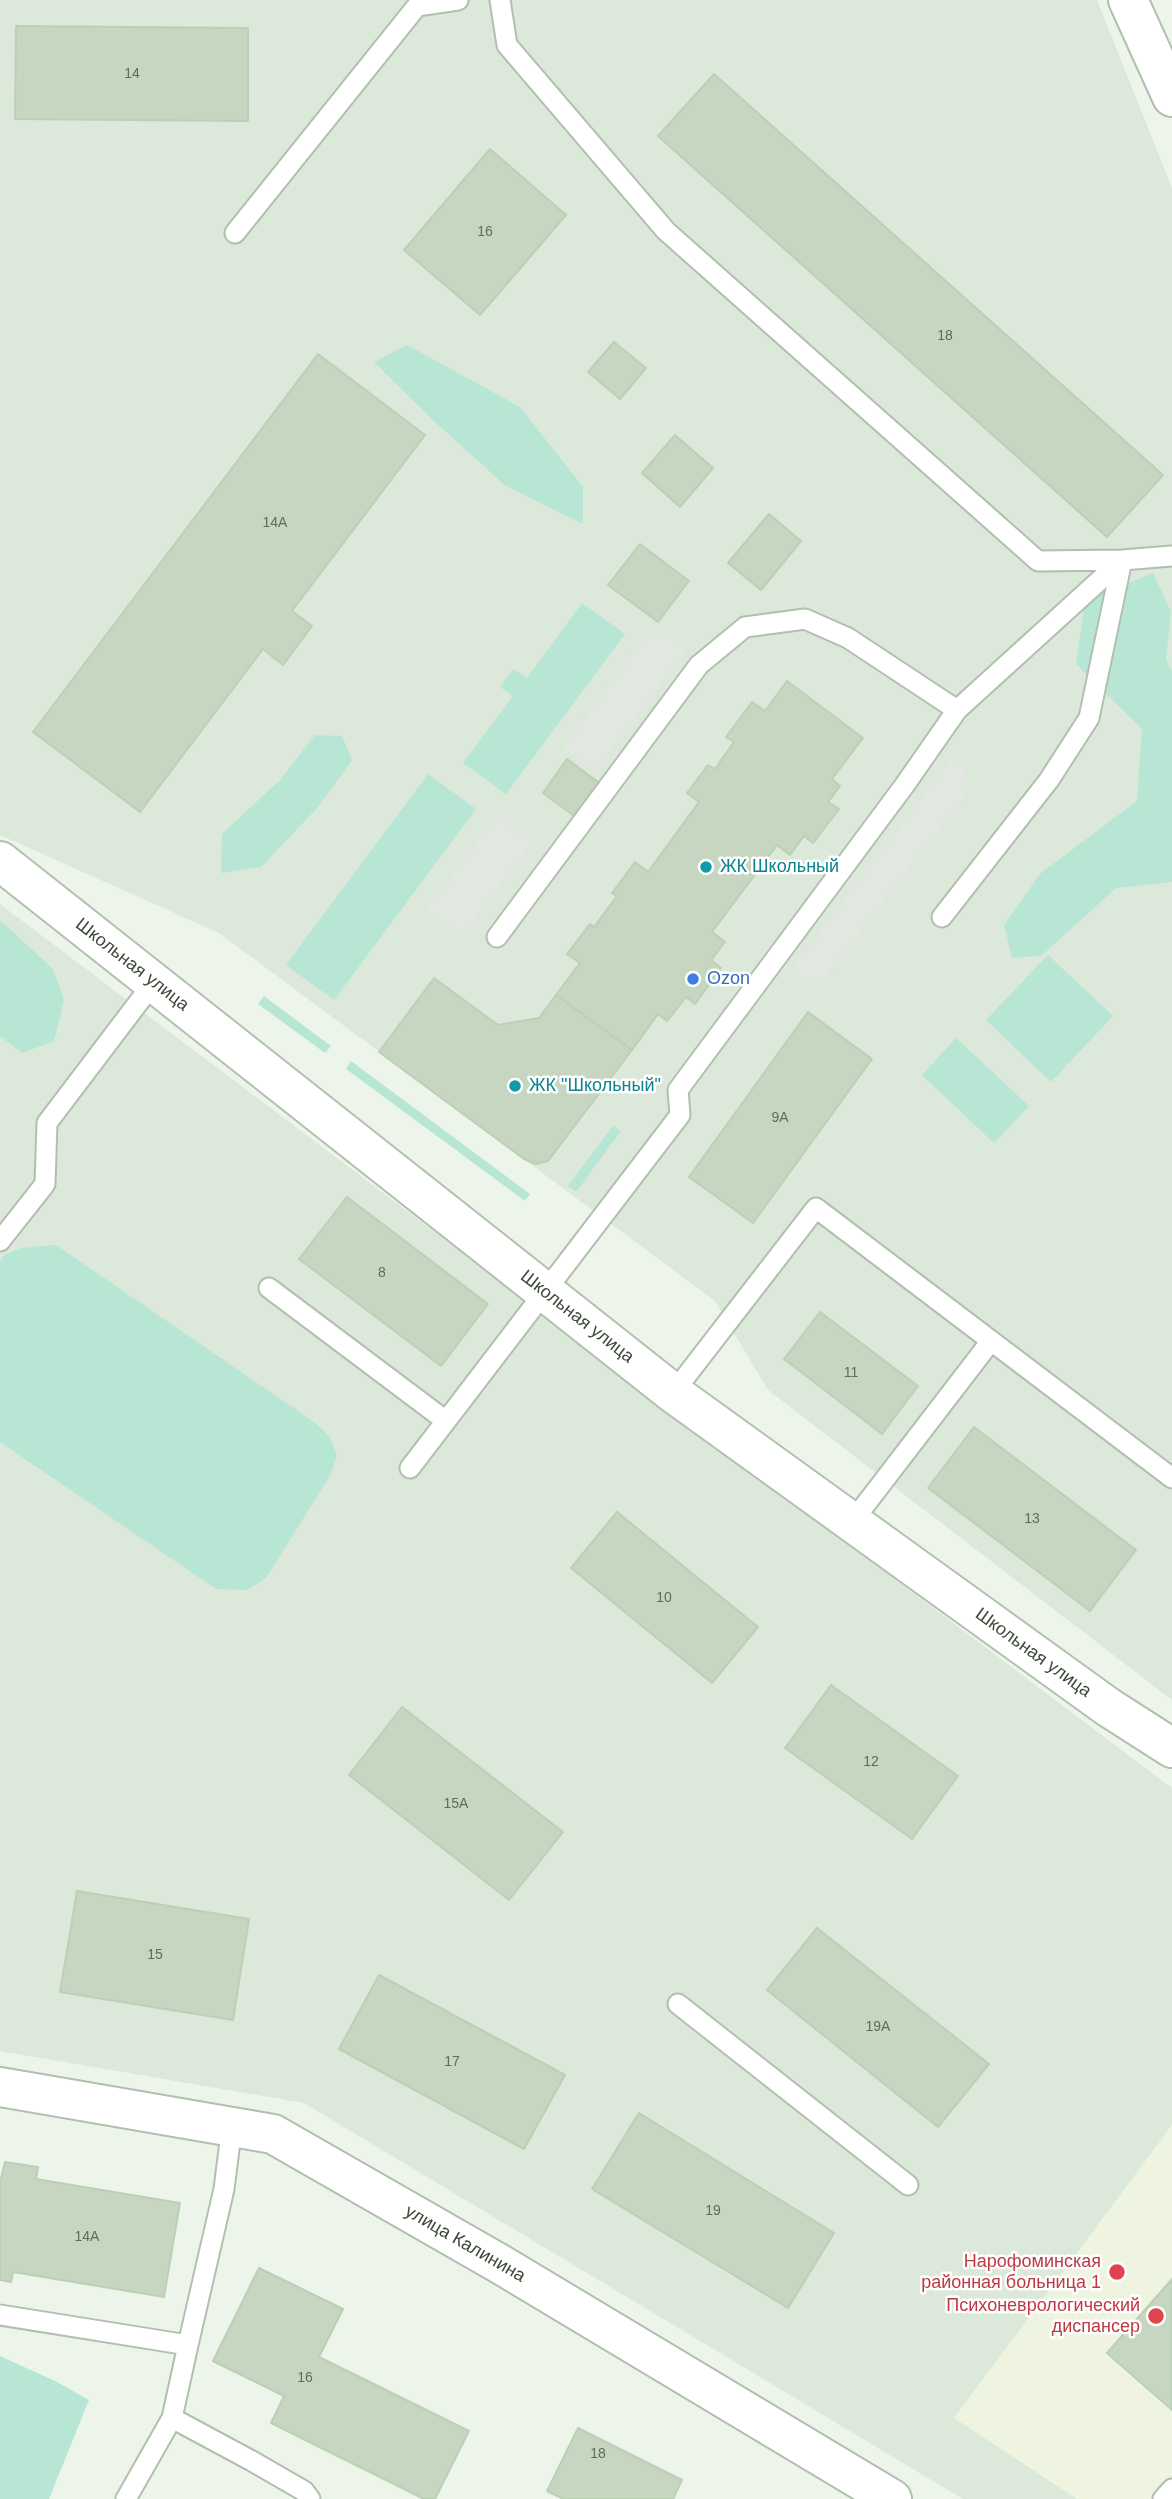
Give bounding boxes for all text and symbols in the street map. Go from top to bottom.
house number: 14 [124,66,140,82]
house number: 16 [477,224,493,240]
house number: 18 [937,328,953,344]
house number: 14А [263,515,287,531]
place label: ЖК Школьный [720,856,839,878]
marker: ЖК Школьный [698,859,714,875]
street label: Школьная улица [71,914,193,1016]
place label: Ozon [707,968,750,990]
marker: Ozon [685,971,701,987]
place label: ЖК "Школьный" [529,1075,661,1097]
marker: ЖК "Школьный" [507,1078,523,1094]
house number: 9А [771,1110,789,1126]
house number: 8 [378,1265,386,1281]
street label: Школьная улица [516,1266,638,1368]
house number: 11 [844,1365,858,1381]
house number: 13 [1024,1511,1040,1527]
house number: 10 [656,1590,672,1606]
street label: Школьная улица [971,1604,1095,1702]
house number: 12 [863,1754,879,1770]
house number: 15А [444,1796,468,1812]
house number: 15 [147,1947,163,1963]
house number: 19А [866,2019,890,2035]
house number: 17 [444,2054,460,2070]
street label: улица Калинина [401,2201,529,2287]
house number: 19 [705,2203,721,2219]
house number: 14А [75,2229,99,2245]
place label: Нарофоминская районная больница 1 [921,2251,1101,2294]
marker: Нарофоминская районная больница 1 [1107,2262,1127,2282]
place label: Психоневрологический диспансер [946,2295,1140,2338]
marker: Психоневрологический диспансер [1146,2306,1166,2326]
house number: 16 [297,2370,313,2386]
house number: 18 [590,2446,606,2462]

